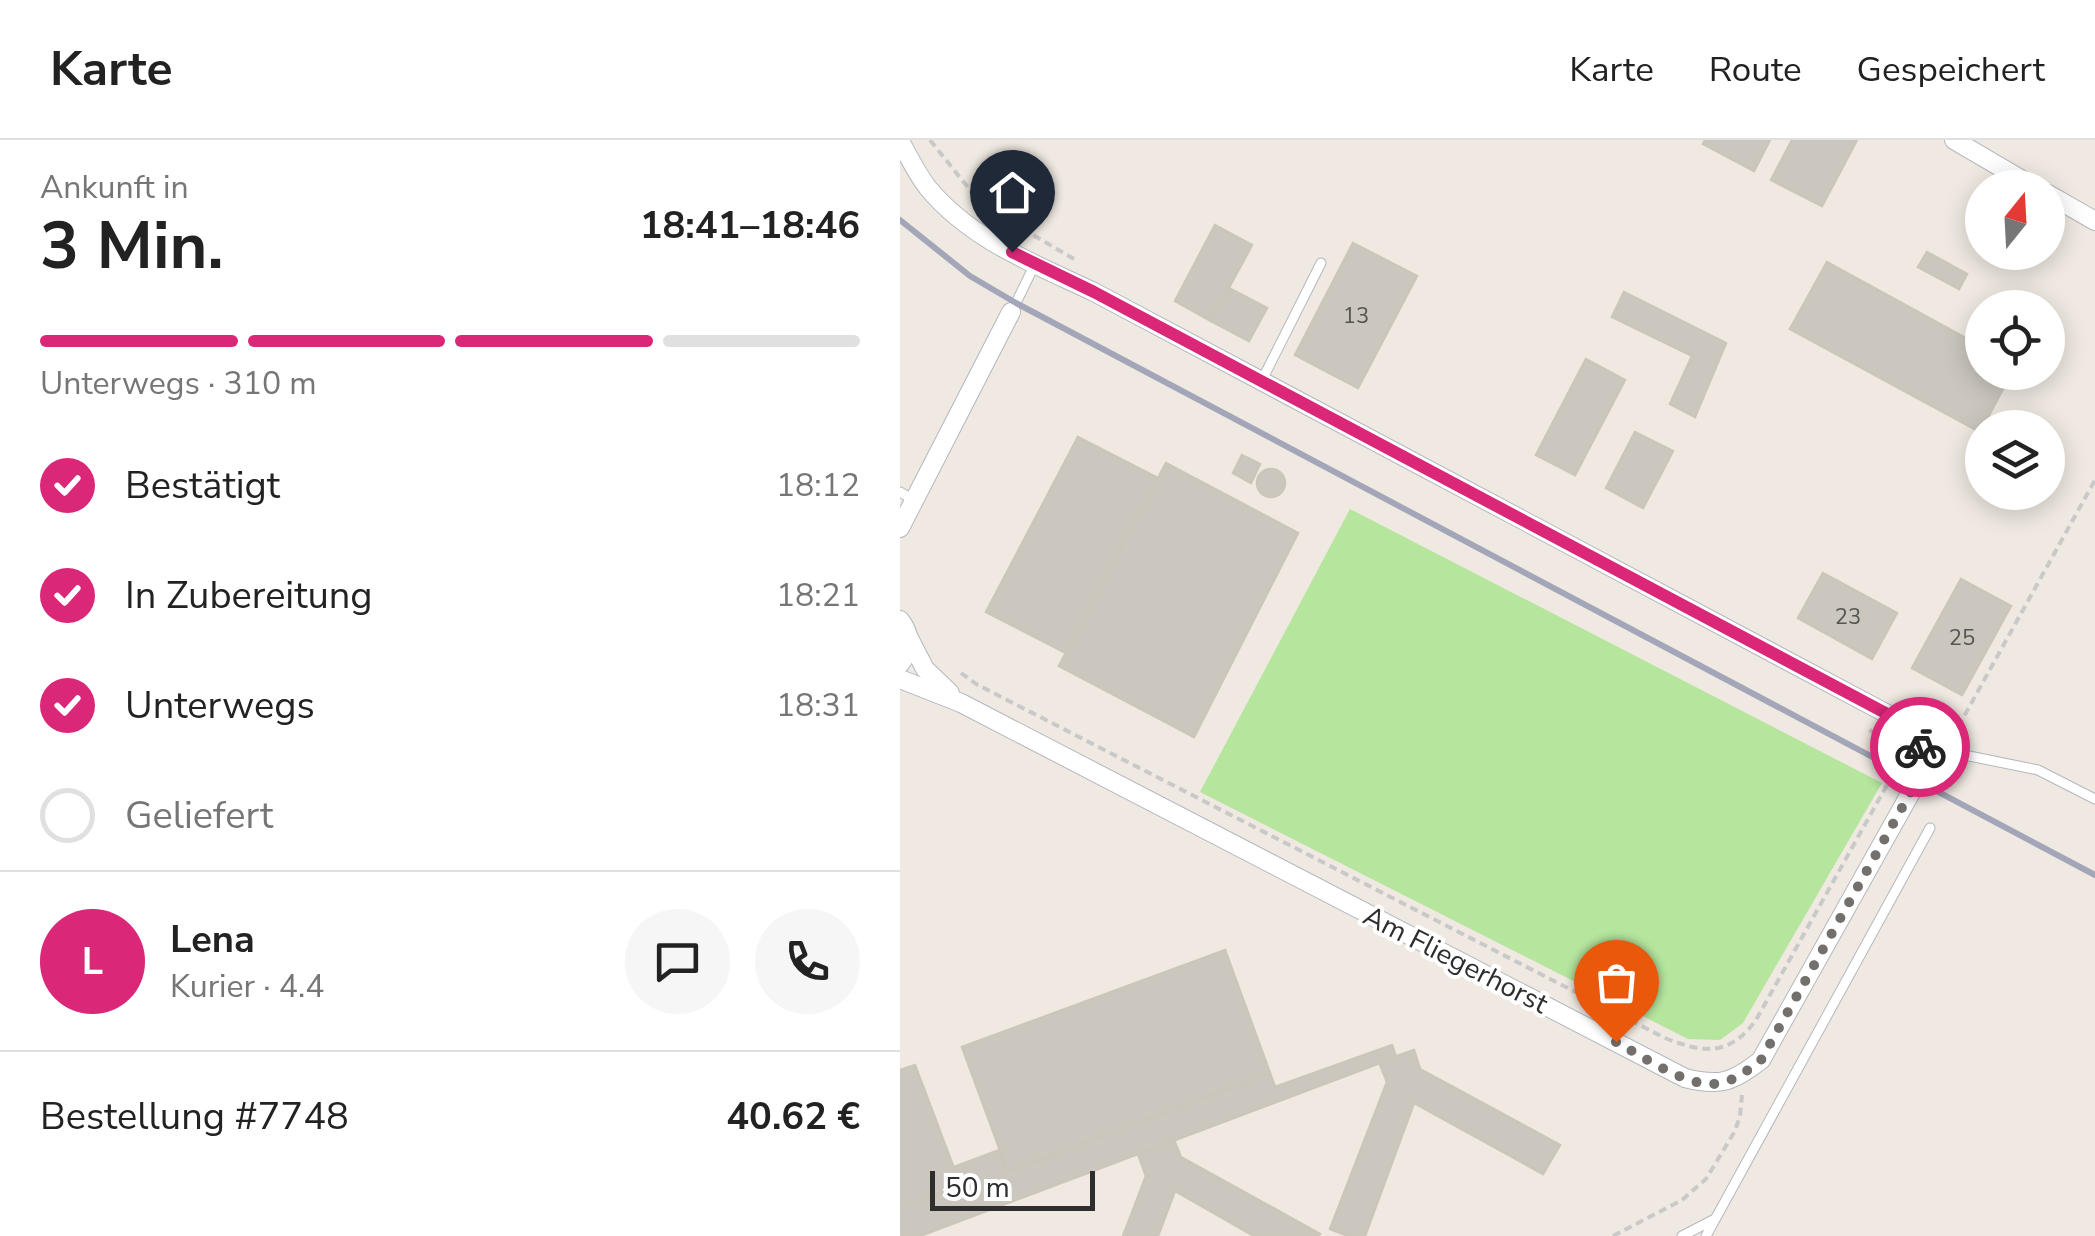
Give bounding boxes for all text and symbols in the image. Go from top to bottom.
text: Karte [50,36,173,102]
text: Karte [1569,46,1654,93]
text: Route [1709,46,1802,93]
text: Gespeichert [1857,46,2045,93]
pin [970,150,1055,253]
icon: home [985,165,1040,220]
text: Ankunft in [40,166,189,209]
north arrow [1965,170,2065,270]
map controls [1965,170,2065,510]
text: 18:41–18:46 [640,200,860,251]
text: 3 Min. [40,202,224,291]
button: locate [1965,290,2065,390]
house number: 13 [1343,301,1369,331]
text: Unterwegs · 310 m [40,362,317,405]
button: layers [1965,410,2065,510]
icon: check [40,458,95,513]
text: Bestätigt [125,460,280,511]
text: 18:12 [776,464,860,507]
icon: check [40,568,95,623]
text: In Zubereitung [125,570,373,621]
text: 18:21 [776,574,860,617]
house number: 23 [1835,602,1861,632]
house number: 25 [1949,623,1975,653]
icon: check [40,678,95,733]
text: Unterwegs [125,680,315,731]
text: 18:31 [776,684,860,727]
courier [1870,697,1970,797]
icon: bike [1893,720,1948,775]
text: Geliefert [125,790,273,841]
street label: Am Fliegerhorst [1357,897,1555,1023]
button: chat [625,909,730,1014]
button: phone [755,909,860,1014]
text: Lena [170,914,255,965]
text: L [82,936,103,987]
pin [1574,940,1659,1043]
icon: bag [1589,955,1644,1010]
text: Kurier · 4.4 [170,965,324,1008]
text: Bestellung #7748 [40,1091,349,1142]
text: 40.62 € [726,1091,860,1142]
scale bar [930,1166,1095,1210]
text: 50 m [945,1169,1010,1207]

